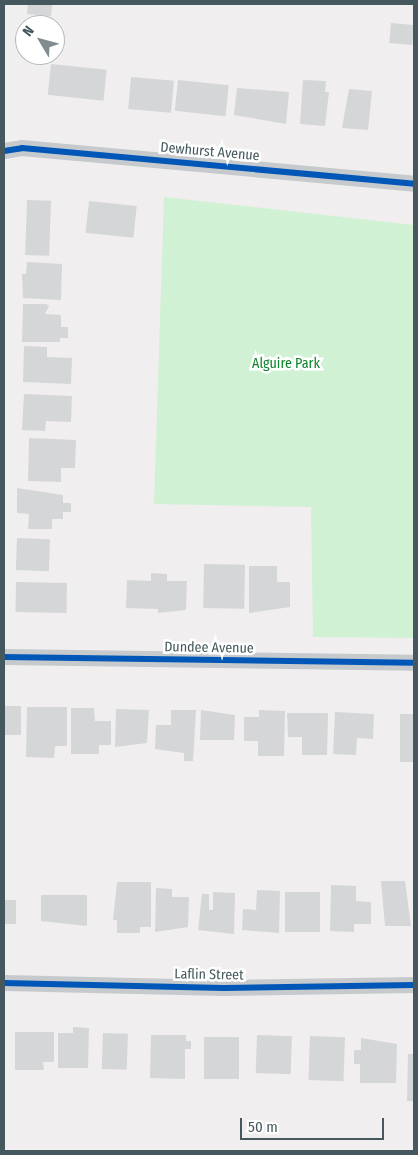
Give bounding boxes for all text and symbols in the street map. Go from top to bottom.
north arrow [15,15,65,65]
text: N [19,23,38,40]
street label: Dewhurst Avenue [160,139,260,165]
park label: Alguire Park [252,356,320,372]
street label: Dundee Avenue [164,639,254,657]
street label: Laflin Street [174,966,244,984]
scale bar [243,1108,387,1140]
text: 50 m [248,1118,278,1136]

